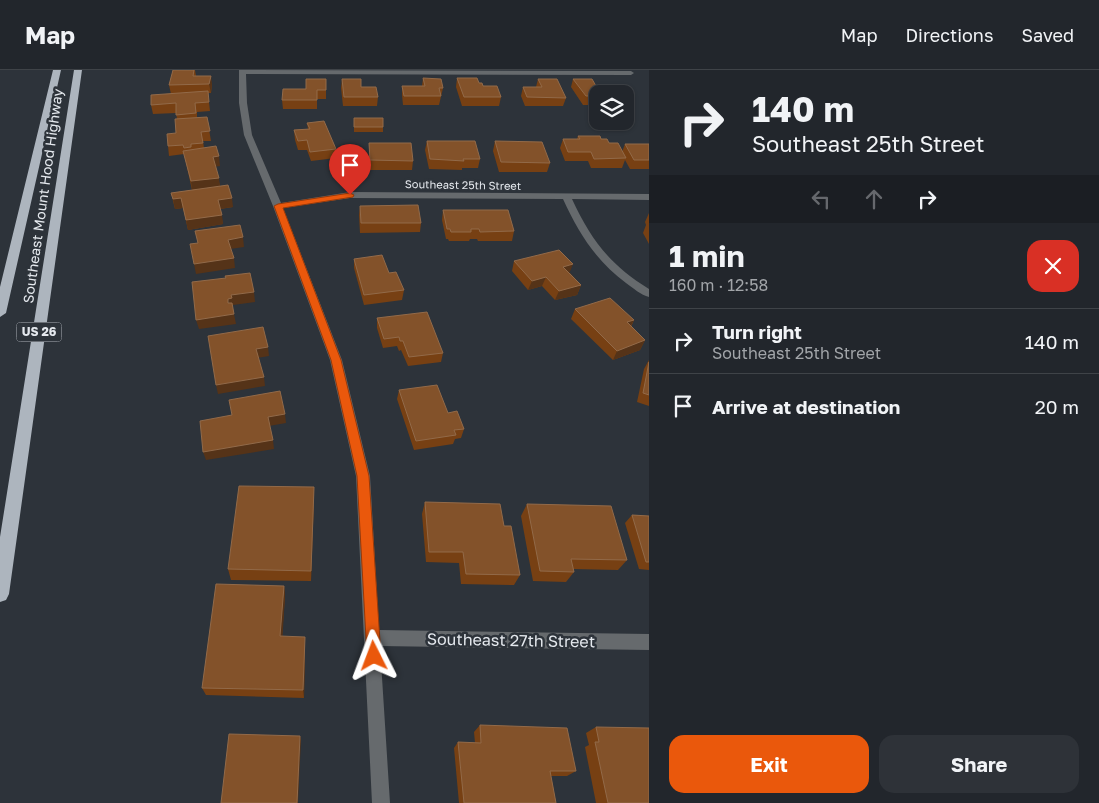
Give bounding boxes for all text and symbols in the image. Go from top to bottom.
text: Map [25,20,75,49]
text: Map [841,24,877,46]
text: Directions [905,24,993,46]
text: Saved [1021,24,1074,46]
map controls [589,85,634,130]
button: layers [589,85,634,130]
street label: Southeast Mount Hood Highway [19,87,66,304]
text: 140 m [752,88,854,130]
icon: right [669,90,734,155]
text: Southeast 25th Street [752,130,985,157]
pin [329,144,371,195]
icon: arrive [336,151,364,179]
street label: Southeast 25th Street [405,177,521,192]
icon: left [807,185,835,213]
icon: ahead [860,185,888,213]
icon: right [913,185,941,213]
text: 1 min [669,238,745,274]
button: close [1027,240,1079,292]
text: 160 m · 12:58 [669,275,768,295]
text: Turn right [712,320,802,343]
road number: US 26 [16,322,62,342]
icon: right [669,327,697,355]
text: 140 m [1025,330,1079,353]
text: Southeast 25th Street [712,343,881,363]
icon: arrive [669,392,697,420]
text: Arrive at destination [712,395,900,418]
text: 20 m [1035,395,1079,418]
position arrow [347,629,399,681]
street label: Southeast 27th Street [427,629,595,651]
button: Exit [669,735,869,793]
button: Share [879,735,1079,793]

